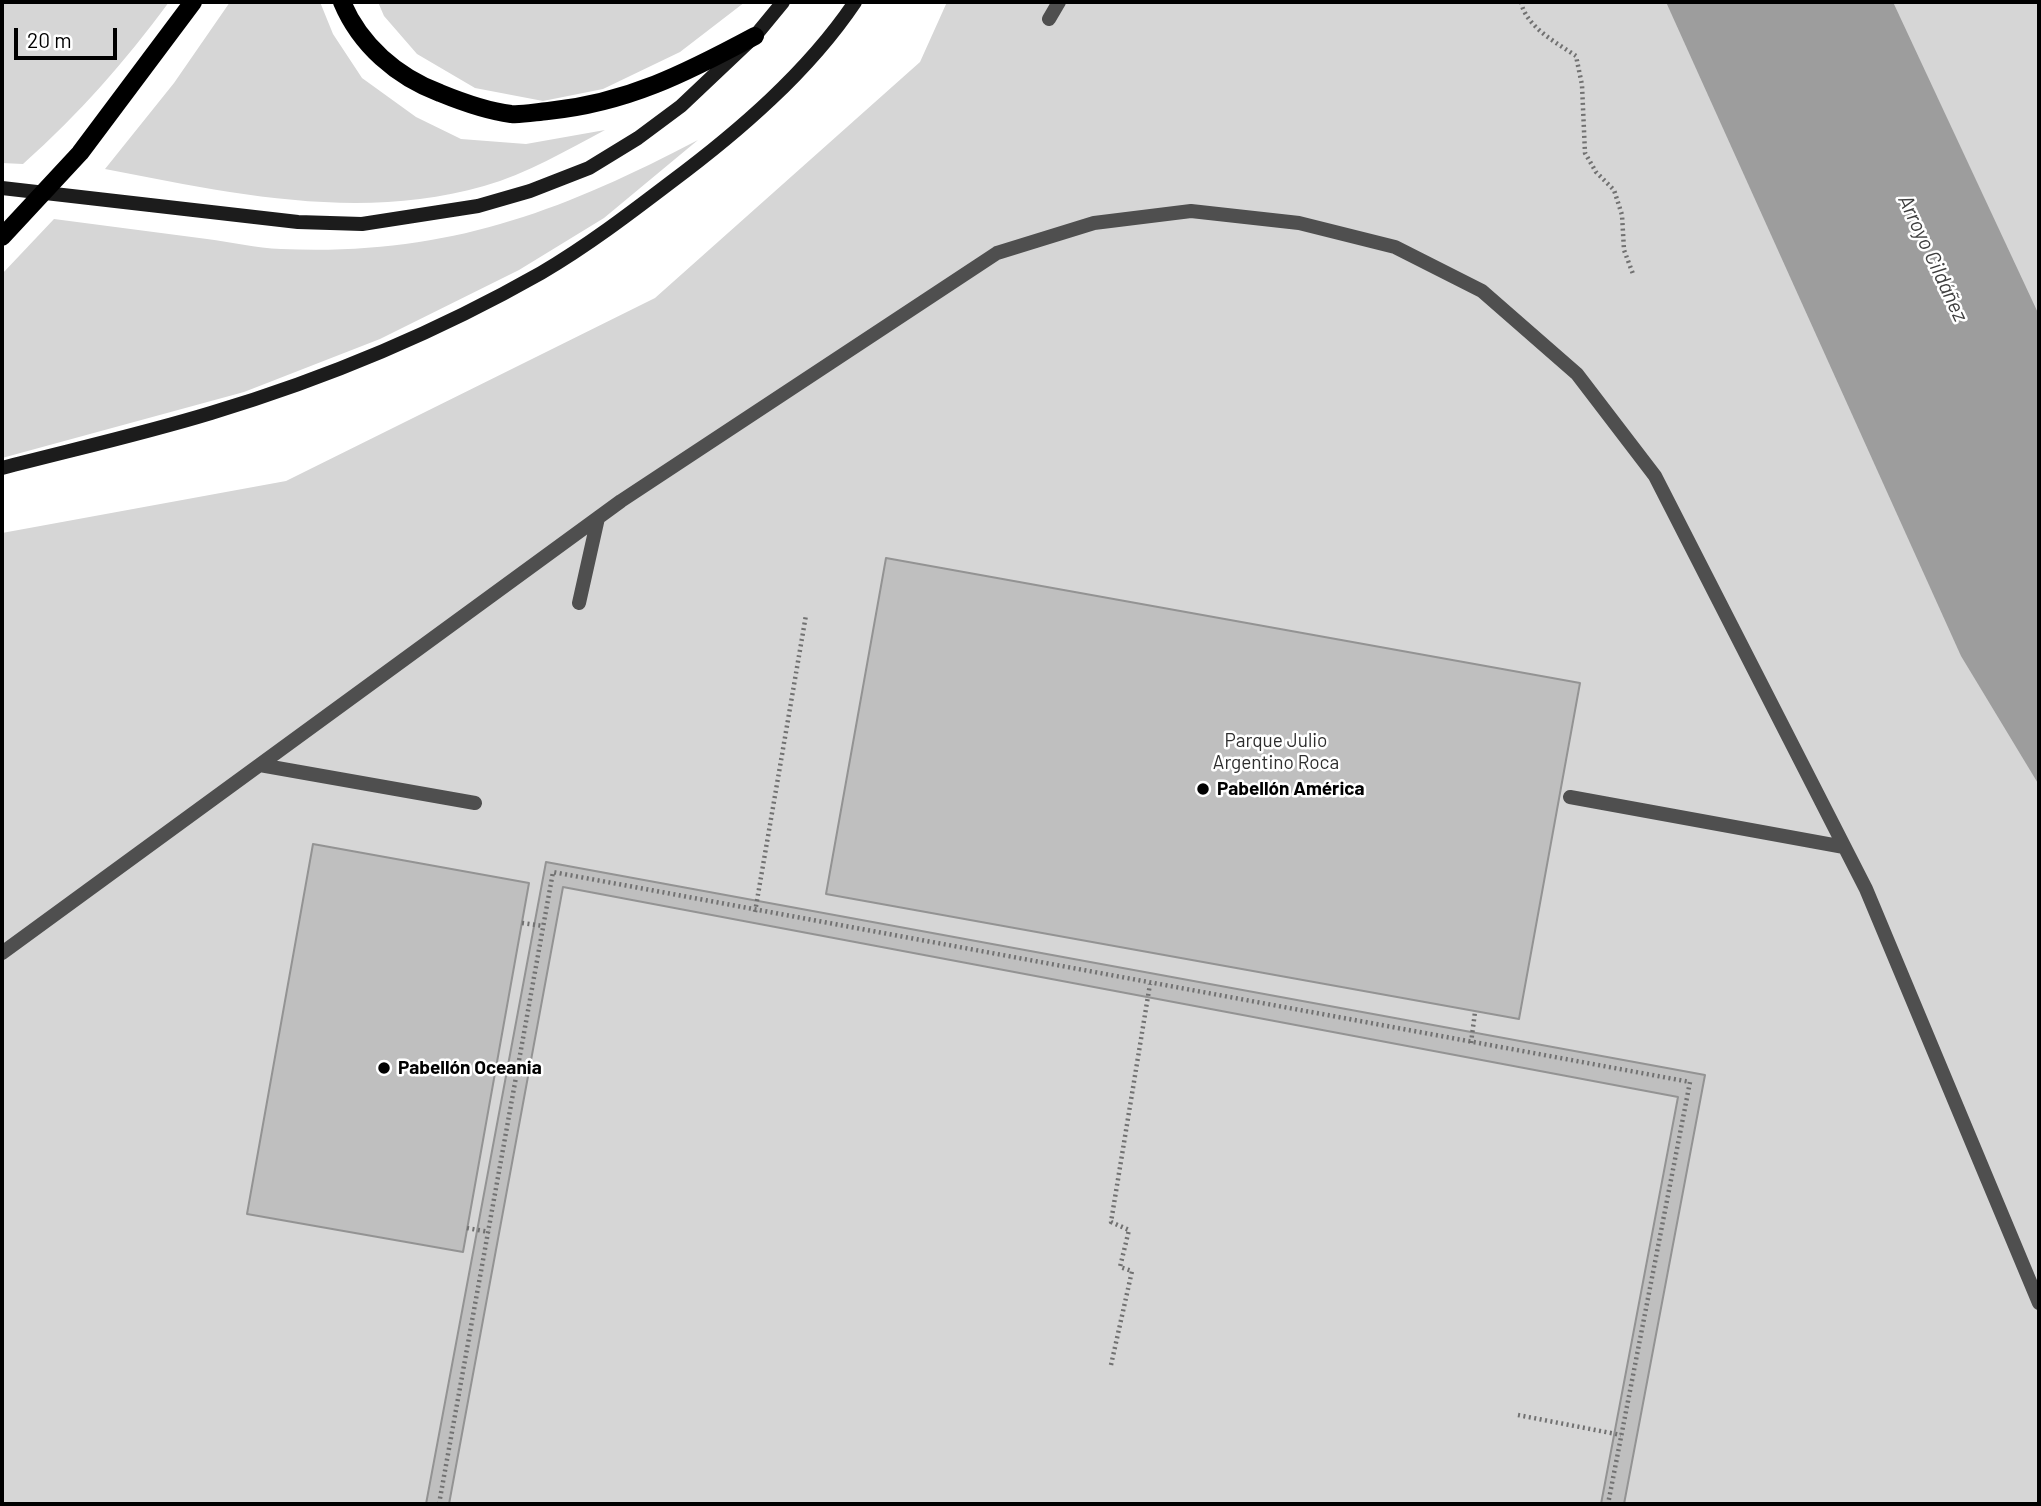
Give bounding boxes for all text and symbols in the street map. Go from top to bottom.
scale bar [18,14,121,58]
text: 20 m [27,27,72,52]
water label: Arroyo Cildáñez [1893,191,1973,325]
park label: Parque Julio Argentino Roca [1213,730,1339,774]
place label: Pabellón América [1217,778,1364,800]
marker: Pabellón América [1195,781,1211,797]
place label: Pabellón Oceania [398,1057,542,1079]
marker: Pabellón Oceania [376,1060,392,1076]

